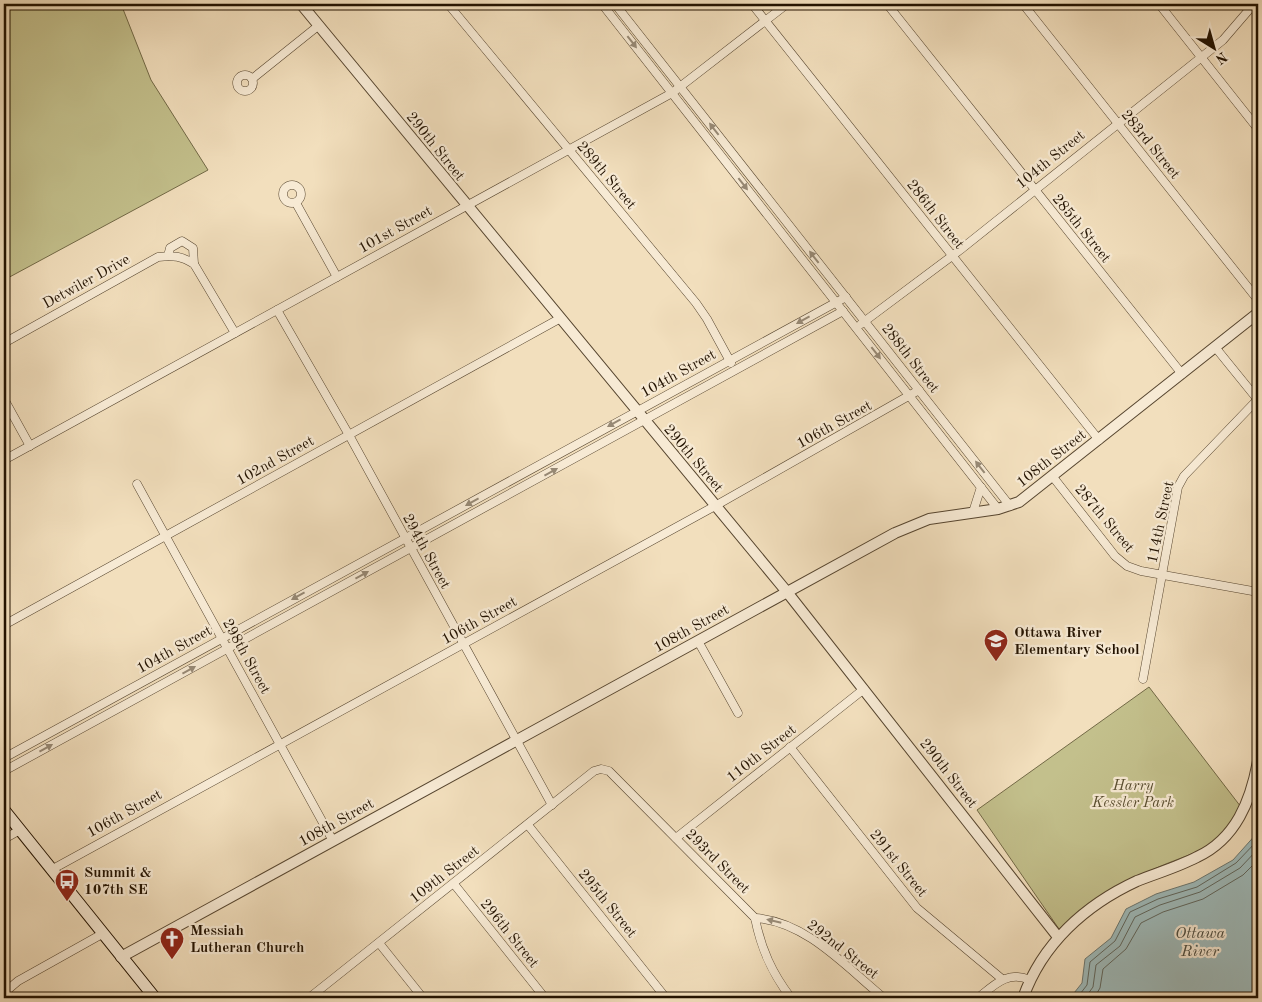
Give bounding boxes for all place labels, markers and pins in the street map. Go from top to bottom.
place label: Ottawa River Elementary School [1014,626,1140,658]
school or university icon: Ottawa River Elementary School [983,628,1009,662]
place label: Summit & 107th SE [84,866,152,898]
bus stop icon: Summit & 107th SE [54,868,80,902]
place label: Messiah Lutheran Church [190,924,304,956]
church icon: Messiah Lutheran Church [159,926,185,960]

